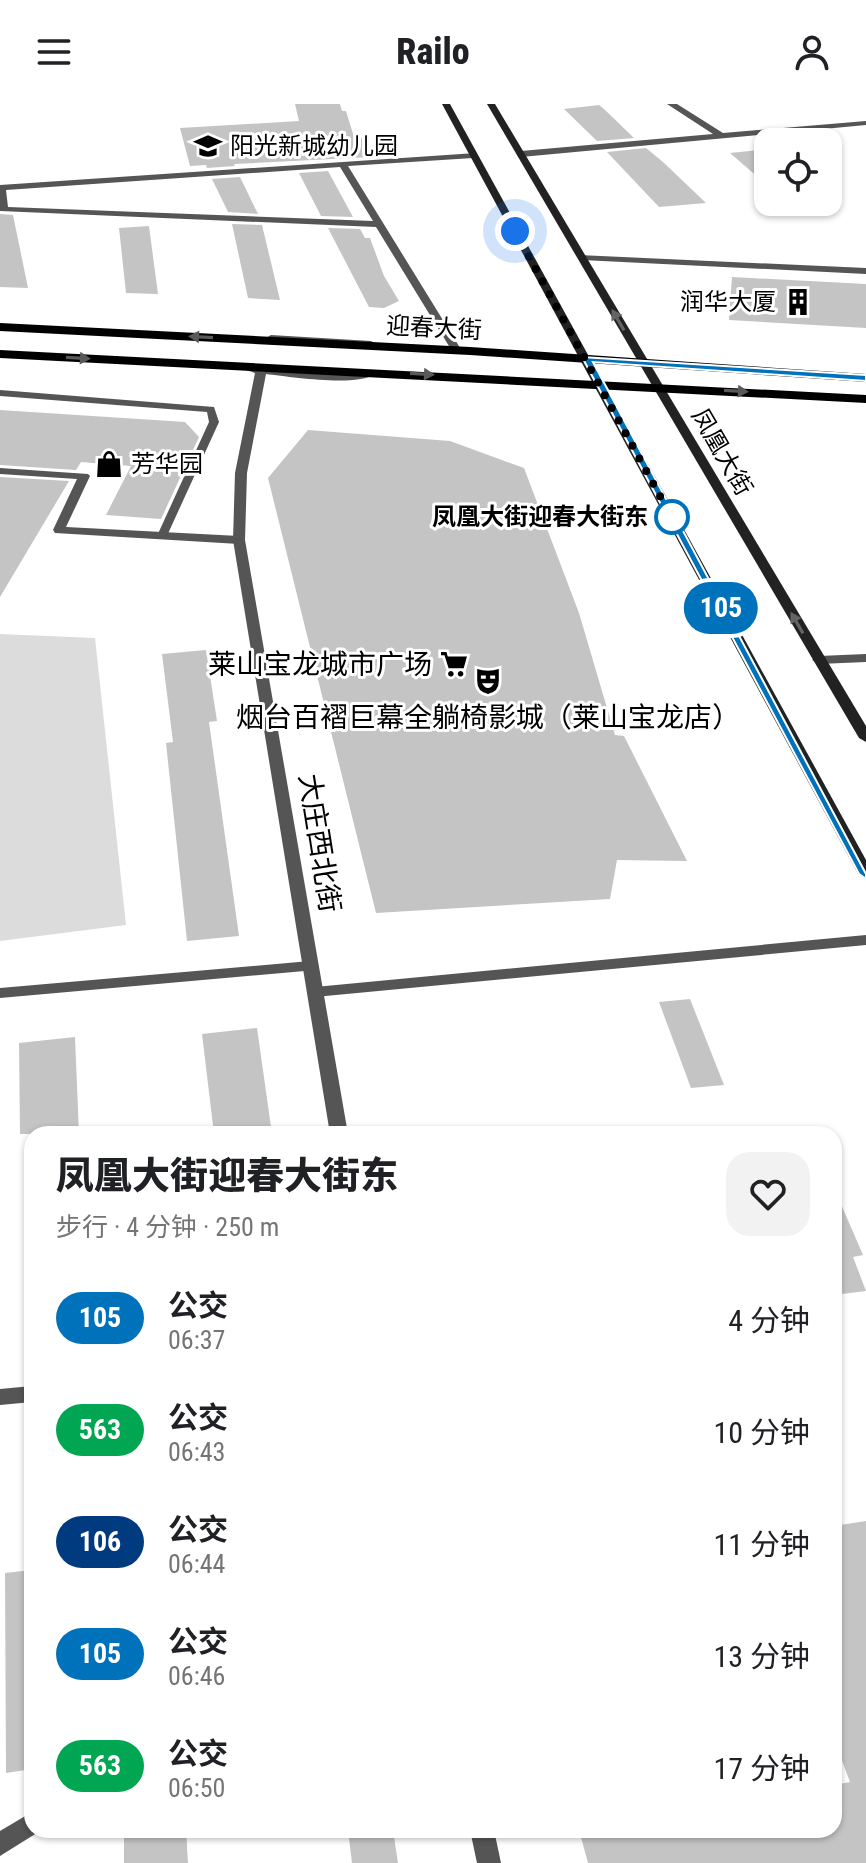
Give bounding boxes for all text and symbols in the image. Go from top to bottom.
icon: menu [32,30,76,74]
icon: person [790,30,834,74]
text: Railo [396,31,470,73]
map controls [754,128,842,216]
button: locate [754,128,842,216]
school or university icon: 阳光新城幼儿园 [193,131,223,161]
place label: 阳光新城幼儿园 [230,132,398,160]
your location [495,211,535,251]
building icon: 润华大厦 [783,287,813,317]
place label: 润华大厦 [680,288,776,316]
one-way arrow [612,309,626,331]
street label: 迎春大街 [385,312,483,344]
one-way arrow [187,331,213,344]
one-way arrow [66,351,91,364]
one-way arrow [409,367,435,380]
one-way arrow [724,385,749,398]
street label: 凤凰大街 [686,403,758,501]
shop icon: 芳华园 [94,449,124,479]
place label: 芳华园 [131,450,203,478]
marker: 凤凰大街迎春大街东 [655,500,689,534]
place label: 凤凰大街迎春大街东 [432,503,648,531]
line badge: 105 [675,582,767,634]
text: 105 [700,591,742,624]
one-way arrow [790,612,804,634]
place label: 莱山宝龙城市广场 [208,648,432,681]
supermarket icon: 莱山宝龙城市广场 [439,649,469,679]
theatre icon: 烟台百褶巨幕全躺椅影城（莱山宝龙店） [473,666,503,696]
place label: 烟台百褶巨幕全躺椅影城（莱山宝龙店） [236,701,740,734]
street label: 大庄西北街 [292,771,347,915]
button: heart [726,1152,810,1236]
text: 凤凰大街迎春大街东 [56,1154,398,1198]
text: 步行 · 4 分钟 · 250 m [56,1212,279,1242]
text: 公交 [168,1288,228,1323]
text: 105 [79,1301,121,1334]
text: 4 分钟 [728,1303,810,1338]
text: 06:37 [168,1325,225,1355]
text: 公交 [168,1400,228,1435]
text: 563 [79,1413,121,1446]
text: 10 分钟 [713,1415,810,1450]
text: 06:43 [168,1437,225,1467]
text: 公交 [168,1512,228,1547]
text: 106 [79,1525,121,1558]
text: 11 分钟 [713,1527,810,1562]
text: 06:44 [168,1549,225,1579]
text: 公交 [168,1624,228,1659]
text: 105 [79,1637,121,1670]
text: 13 分钟 [713,1639,810,1674]
text: 06:46 [168,1661,225,1691]
text: 公交 [168,1736,228,1771]
text: 563 [79,1749,121,1782]
text: 17 分钟 [713,1751,810,1786]
text: 06:50 [168,1773,225,1803]

